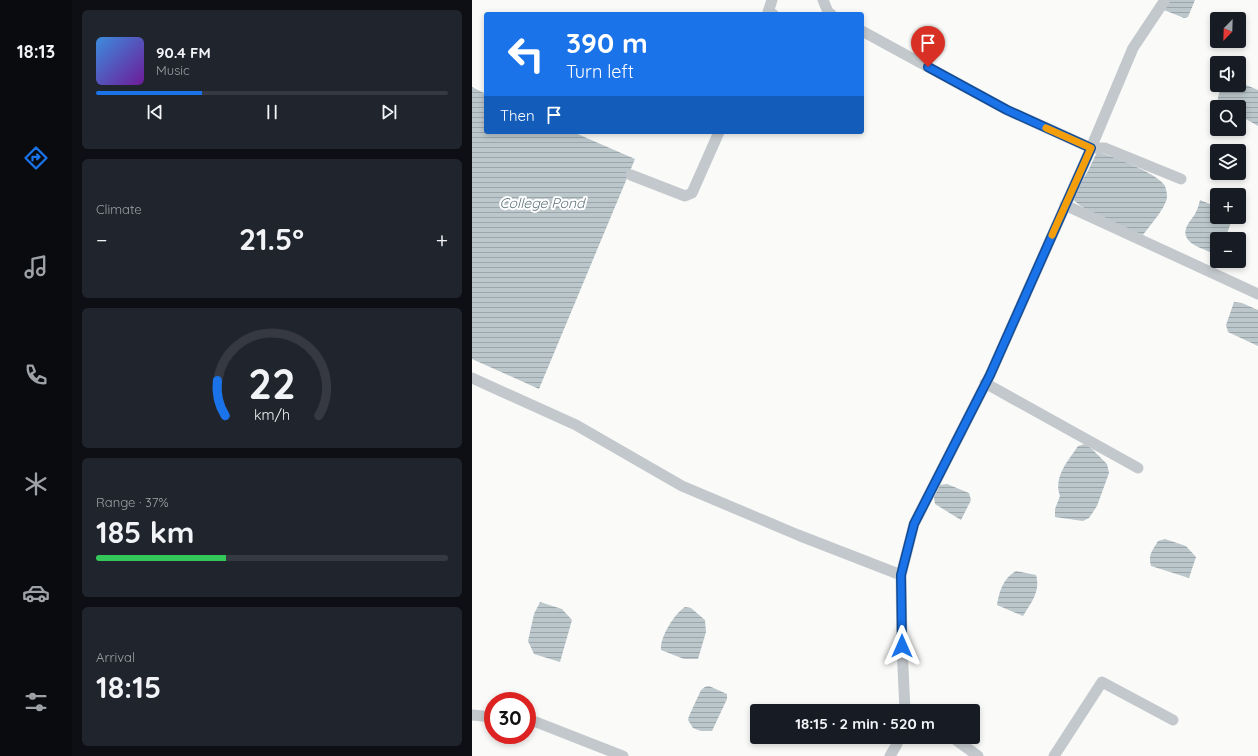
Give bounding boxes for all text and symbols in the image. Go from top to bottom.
north arrow [1210,12,1246,48]
map controls [1210,12,1246,268]
text: 390 m [566,25,648,60]
pin [911,26,945,67]
icon: left [500,28,552,80]
icon: arrive [917,32,939,54]
text: 18:13 [17,40,55,63]
text: 90.4 FM [156,43,211,62]
button: sound [1210,56,1246,92]
text: Turn left [566,60,634,83]
text: Music [156,62,190,78]
button: search [1210,100,1246,136]
icon: previous [144,101,166,123]
icon: pause [261,101,283,123]
icon: next [378,101,400,123]
icon: arrive [543,104,565,126]
text: Then [500,106,535,125]
icon: directions [22,144,50,172]
button: layers [1210,144,1246,180]
button: + [1210,188,1246,224]
water label: College Pond [499,194,586,212]
text: Climate [96,201,142,217]
text: 21.5° [239,220,304,258]
text: − [96,226,107,254]
text: + [436,226,448,254]
button: − [1210,232,1246,268]
icon: music [22,253,50,281]
text: 22 [248,357,296,409]
icon: phone [22,361,50,389]
text: km/h [254,406,290,424]
icon: climate [22,470,50,498]
text: Range · 37% [96,494,169,510]
text: 185 km [96,513,195,551]
icon: car [22,579,50,607]
position arrow [881,625,923,667]
text: Arrival [96,649,135,665]
text: 18:15 [96,668,161,706]
icon: filters [22,688,50,716]
speed limit sign: 30 [484,692,536,744]
text: 18:15 · 2 min · 520 m [795,714,935,733]

